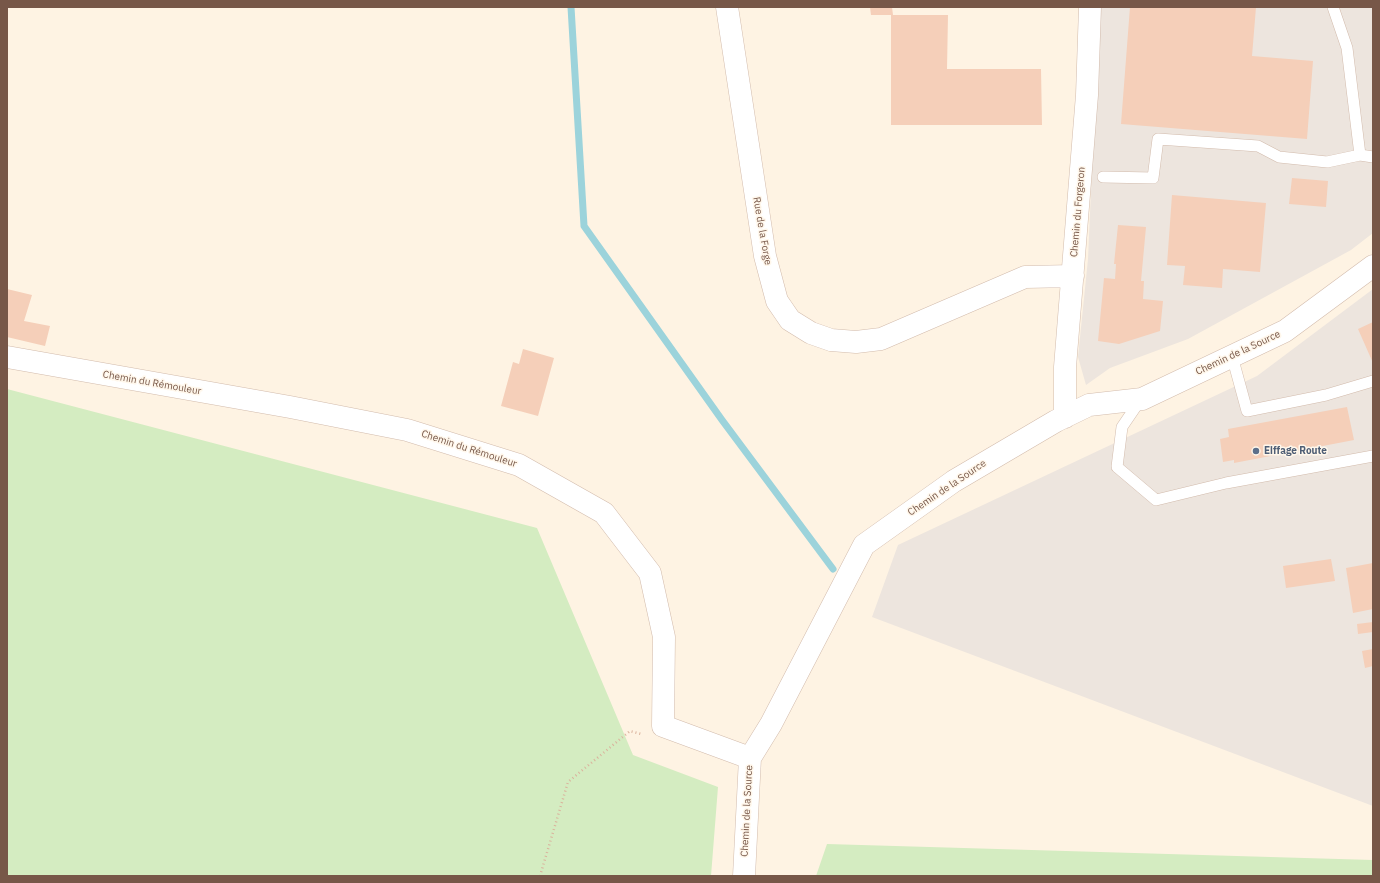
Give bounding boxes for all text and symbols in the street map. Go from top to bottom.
street label: Chemin du Forgeron [1068,166,1088,258]
street label: Rue de la Forge [750,196,774,266]
street label: Chemin de la Source [1194,328,1282,378]
street label: Chemin du Rémouleur [102,368,202,398]
street label: Chemin du Rémouleur [420,428,518,470]
place label: Eiffage Route [1264,445,1327,457]
marker: Eiffage Route [1251,446,1261,456]
street label: Chemin de la Source [906,457,988,519]
street label: Chemin de la Source [739,765,755,857]

